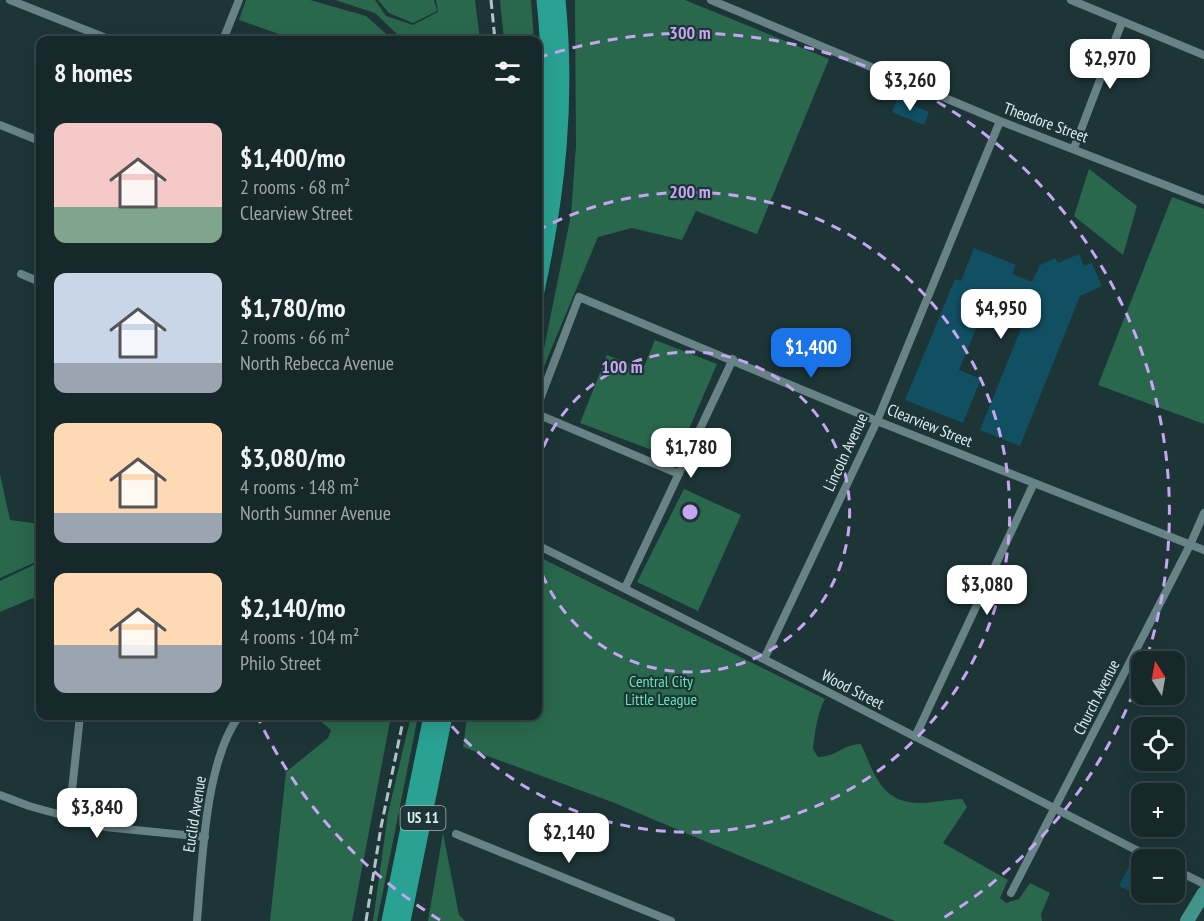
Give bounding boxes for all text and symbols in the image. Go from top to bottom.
text: 300 m [669,21,711,44]
pin: $2,970 [1061,39,1159,90]
text: $2,970 [1084,45,1136,71]
text: 8 homes [54,56,132,89]
icon: filters [491,56,524,89]
pin: $3,260 [861,61,959,112]
text: $3,260 [884,67,936,93]
street label: Theodore Street [1001,97,1092,147]
text: $1,400/mo [240,141,346,174]
icon: home [102,147,174,219]
text: 2 rooms · 68 m² [240,174,350,200]
text: 200 m [669,180,711,203]
text: Clearview Street [240,200,353,226]
pin: $4,950 [952,289,1050,340]
text: $1,780/mo [240,291,346,324]
text: $4,950 [975,295,1027,321]
icon: home [102,297,174,369]
text: 2 rooms · 66 m² [240,324,350,350]
pin: $1,400 [762,328,860,379]
text: $1,400 [785,334,837,360]
text: North Rebecca Avenue [240,350,394,376]
text: 100 m [601,355,643,378]
street label: Clearview Street [884,399,976,451]
street label: Lincoln Avenue [818,410,872,494]
pin: $1,780 [642,428,740,479]
text: $1,780 [665,434,717,460]
text: $3,080/mo [240,441,346,474]
icon: home [102,447,174,519]
text: 4 rooms · 148 m² [240,474,359,500]
text: North Sumner Avenue [240,500,391,526]
centre of rings [680,502,700,522]
pin: $3,080 [938,565,1036,616]
text: $3,080 [961,571,1013,597]
text: $2,140/mo [240,591,346,624]
icon: home [102,597,174,669]
text: 4 rooms · 104 m² [240,624,359,650]
text: Philo Street [240,650,321,676]
north arrow [1131,651,1185,705]
map controls [1131,651,1185,903]
street label: Church Avenue [1069,656,1123,738]
street label: Wood Street [818,665,888,713]
park label: Central City Little League [625,671,697,709]
button: locate [1131,717,1185,771]
street label: Euclid Avenue [178,774,210,854]
button: + [1131,783,1185,837]
pin: $3,840 [48,788,146,839]
text: $3,840 [71,794,123,820]
road number: US 11 [400,806,446,830]
pin: $2,140 [520,813,618,864]
text: $2,140 [543,819,595,845]
button: − [1131,849,1185,903]

